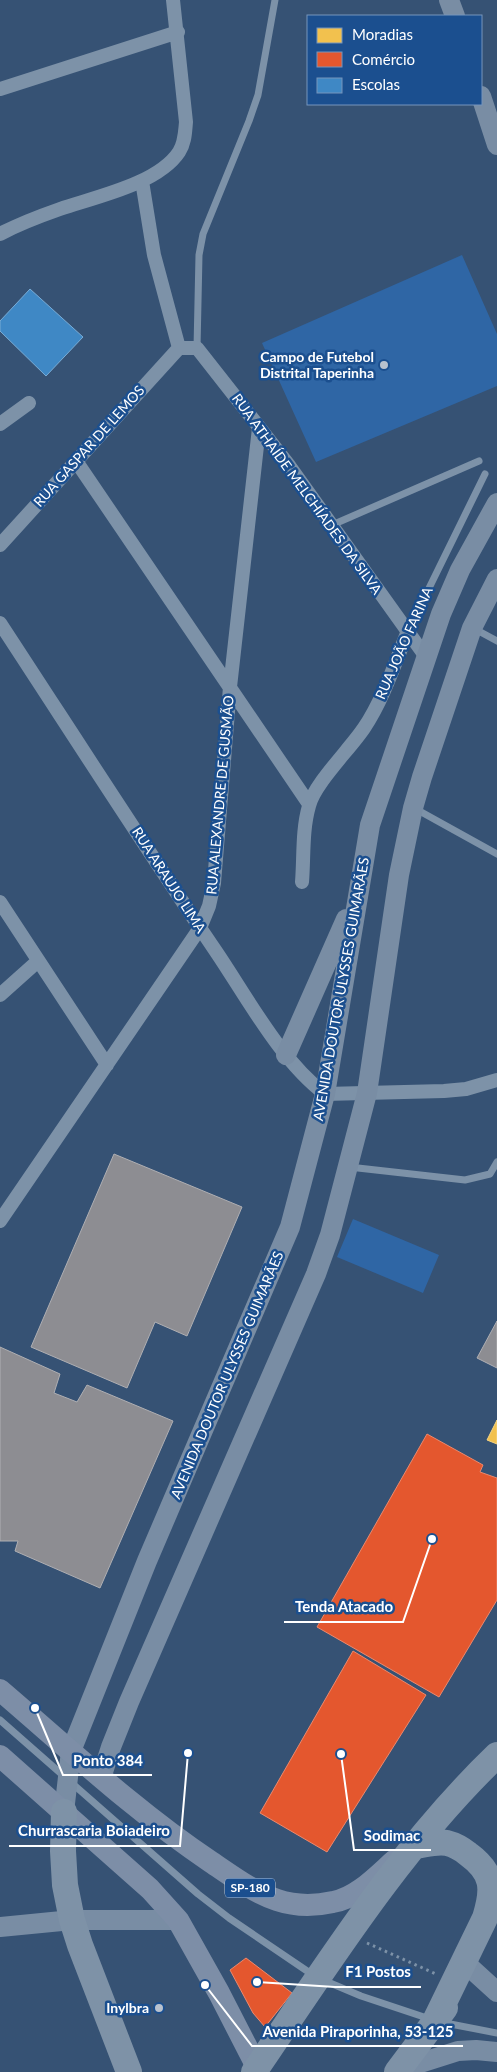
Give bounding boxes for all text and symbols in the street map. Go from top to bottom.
legend [307,15,482,105]
text: Moradias [352,25,413,43]
text: Comércio [352,50,415,68]
text: Escolas [352,75,400,93]
place label: Campo de Futebol Distrital Taperinha [260,348,374,381]
marker: Campo de Futebol Distrital Taperinha [378,359,390,371]
street label: RUA GASPAR DE LEMOS [30,381,148,510]
street label: RUA ATHAÍDE MELCHÍADES DA SILVA [229,390,386,598]
street label: RUA JOÃO FARINA [371,583,436,702]
street label: RUA ALEXANDRE DE GUSMÃO [202,695,237,895]
street label: RUA ARAUJO LIMA [129,824,210,936]
street label: AVENIDA DOUTOR ULYSSES GUIMARÃES [309,856,372,1122]
street label: AVENIDA DOUTOR ULYSSES GUIMARÃES [166,1248,287,1501]
callout: Tenda Atacado [284,1592,403,1622]
text: Tenda Atacado [295,1597,393,1615]
callout: Ponto 384 [63,1745,152,1775]
text: Ponto 384 [73,1751,143,1769]
callout: Churrascaria Boiadeiro [9,1816,180,1846]
callout: Sodimac [354,1820,431,1850]
text: Churrascaria Boiadeiro [18,1821,170,1839]
text: Sodimac [364,1826,420,1844]
road number: SP-180 [225,1879,275,1898]
callout: F1 Postos [335,1957,421,1987]
text: F1 Postos [345,1962,411,1980]
place label: Inylbra [106,1999,149,2016]
marker: Inylbra [153,2002,165,2014]
callout: Avenida Piraporinha, 53-125 [252,2016,463,2046]
text: Avenida Piraporinha, 53-125 [261,2022,454,2040]

